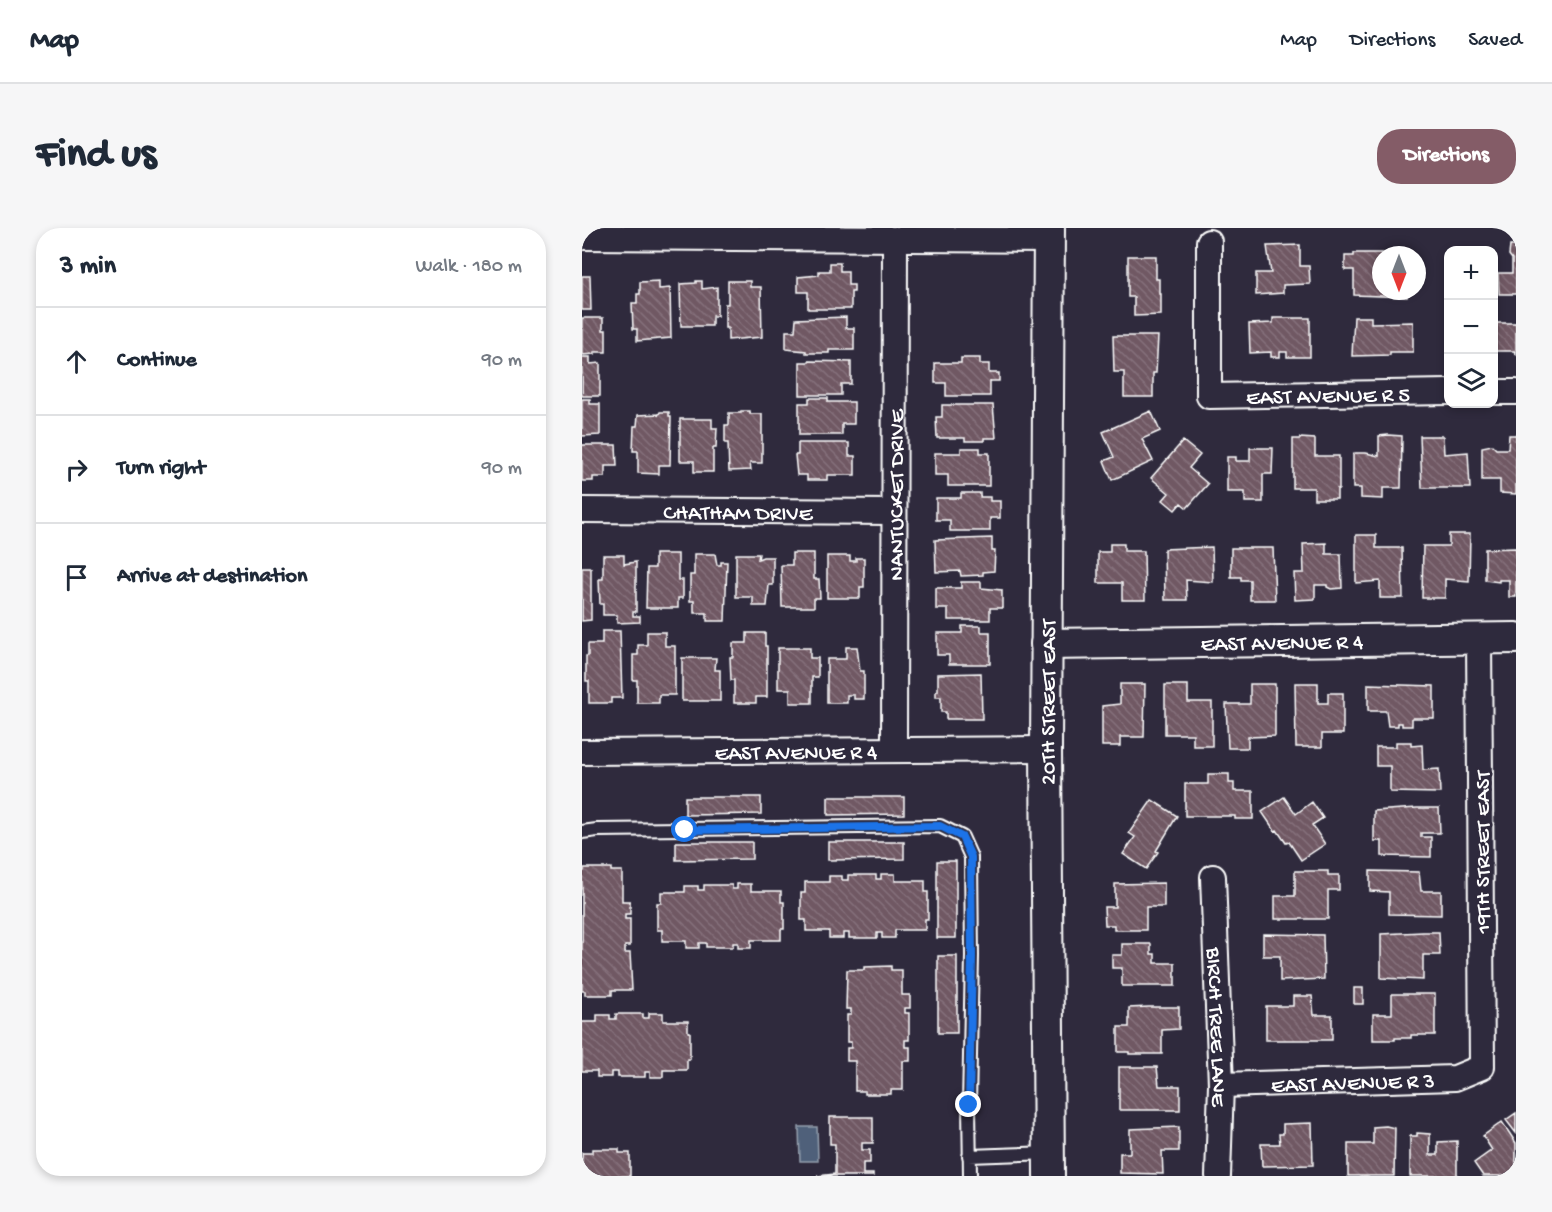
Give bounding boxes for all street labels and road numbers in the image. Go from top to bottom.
street label: EAST AVENUE R 5 [1246,384,1410,412]
street label: NANTUCKET DRIVE [885,408,912,581]
street label: CHATHAM DRIVE [663,502,814,528]
street label: 20TH STREET EAST [1037,617,1064,785]
street label: EAST AVENUE R 4 [1200,631,1364,659]
street label: EAST AVENUE R 4 [715,741,878,768]
street label: 19TH STREET EAST [1472,769,1498,934]
street label: BIRCH TREE LANE [1199,946,1230,1108]
street label: EAST AVENUE R 3 [1271,1070,1435,1100]

